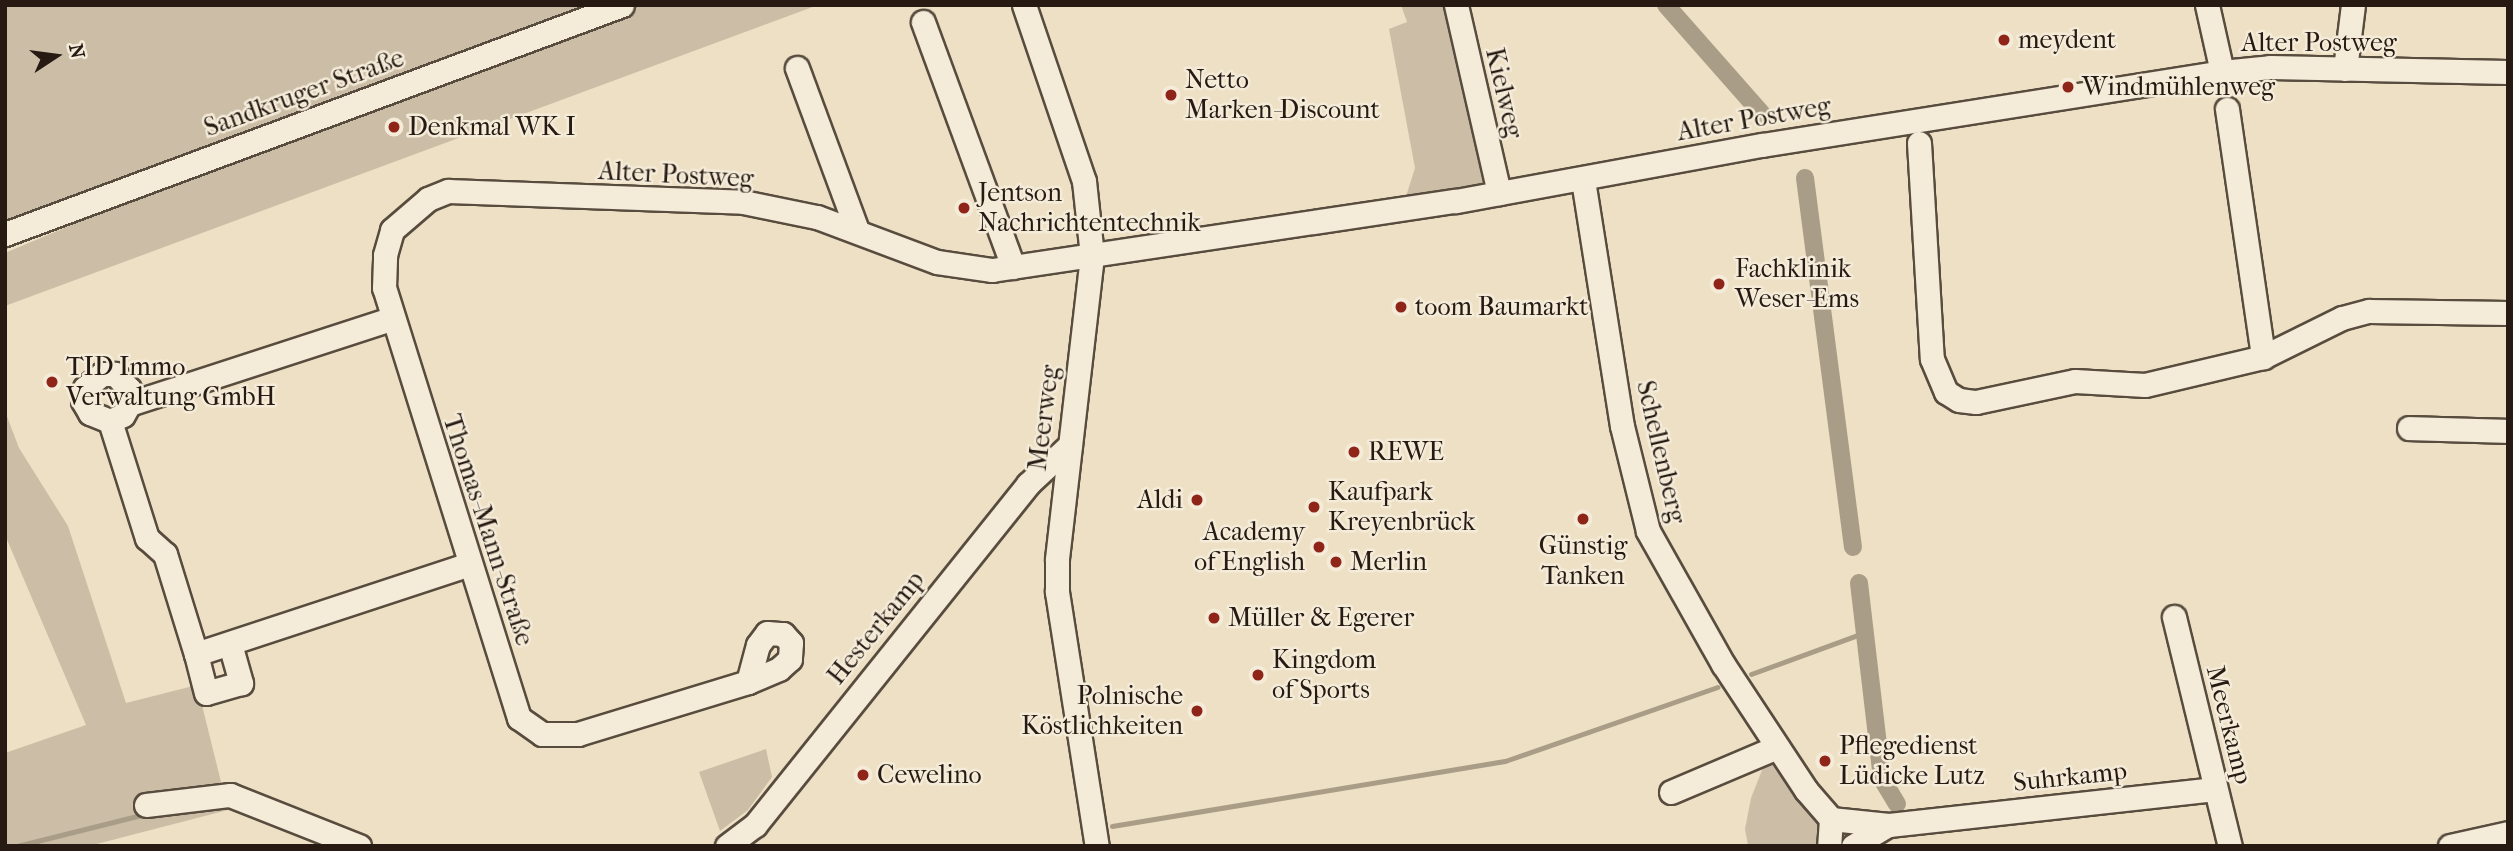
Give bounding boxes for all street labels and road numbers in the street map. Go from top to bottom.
street label: Alter Postweg [2241,27,2397,59]
street label: Sandkruger Straße [200,42,408,144]
street label: Kielweg [1478,45,1530,141]
street label: Alter Postweg [1675,90,1833,148]
street label: Alter Postweg [598,155,754,195]
street label: Meerweg [1022,363,1066,473]
street label: Schellenberg [1629,378,1693,526]
street label: Thomas-Mann-Straße [436,410,540,650]
street label: Hesterkamp [821,565,931,691]
street label: Meerkamp [2199,662,2259,788]
street label: Suhrkamp [2011,755,2129,799]

